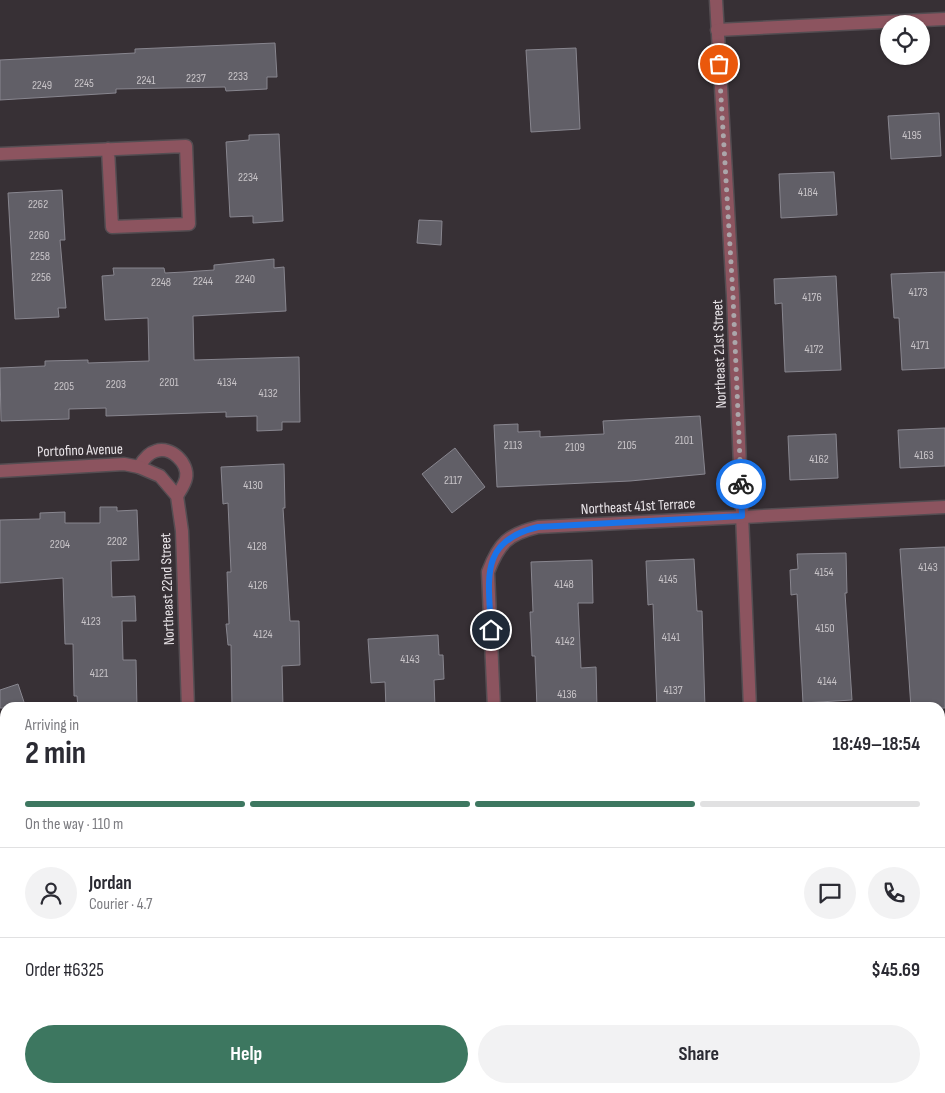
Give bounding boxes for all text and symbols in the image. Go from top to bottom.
map controls [880,15,930,65]
button: locate [880,15,930,65]
pin [698,43,740,85]
icon: bag [705,50,733,78]
house number: 2233 [228,69,248,84]
house number: 2237 [186,71,206,86]
house number: 2241 [136,73,156,88]
house number: 2245 [74,76,94,91]
house number: 2249 [32,78,52,93]
house number: 4195 [902,128,922,143]
house number: 2234 [238,170,258,185]
house number: 4184 [798,185,818,200]
house number: 2262 [28,197,48,212]
house number: 2260 [29,228,49,243]
house number: 2258 [30,249,50,264]
house number: 2256 [31,270,51,285]
house number: 2240 [235,272,255,287]
house number: 2244 [193,274,213,289]
house number: 2248 [151,275,171,290]
house number: 4173 [908,285,928,300]
house number: 4176 [802,290,822,305]
street label: Northeast 21st Street [708,299,731,409]
house number: 4171 [911,338,930,353]
house number: 4172 [805,342,824,357]
house number: 2201 [159,375,180,390]
house number: 4134 [217,375,237,390]
house number: 2203 [106,377,126,392]
house number: 2205 [54,379,74,394]
house number: 4132 [258,386,278,401]
house number: 2101 [675,433,694,448]
house number: 2113 [504,438,522,453]
house number: 2105 [617,438,637,453]
street label: Portofino Avenue [37,440,123,461]
house number: 2109 [565,440,585,455]
house number: 4163 [914,448,934,463]
house number: 4162 [809,452,829,467]
courier [716,459,766,509]
icon: bike [727,470,755,498]
house number: 2117 [444,473,462,488]
house number: 4130 [243,478,263,493]
street label: Northeast 41st Terrace [580,494,696,519]
street label: Northeast 22nd Street [156,532,179,646]
house number: 2202 [107,534,127,549]
house number: 2204 [50,537,70,552]
house number: 4128 [247,539,267,554]
house number: 4143 [918,560,938,575]
house number: 4154 [814,565,834,580]
house number: 4145 [658,572,678,587]
house number: 4148 [554,577,574,592]
house number: 4126 [248,578,268,593]
pin [470,609,512,651]
house number: 4123 [81,614,101,629]
icon: home [477,616,505,644]
house number: 4150 [815,621,835,636]
house number: 4124 [253,627,273,642]
house number: 4141 [662,630,681,645]
house number: 4142 [555,634,575,649]
house number: 4143 [400,652,420,667]
house number: 4121 [90,666,109,681]
house number: 4144 [817,674,837,689]
house number: 4137 [663,683,683,698]
house number: 4136 [557,687,577,702]
text: Arriving in [25,716,79,735]
text: 18:49–18:54 [833,733,920,756]
text: 2 min [25,734,86,773]
text: On the way · 110 m [25,815,123,834]
button: person [25,867,77,919]
button: chat [804,867,856,919]
button: phone [868,867,920,919]
text: Jordan [89,872,132,895]
text: Courier · 4.7 [89,895,152,914]
text: Order #6325 [25,959,104,982]
text: $45.69 [871,959,920,982]
button: Help [25,1025,468,1083]
button: Share [478,1025,920,1083]

